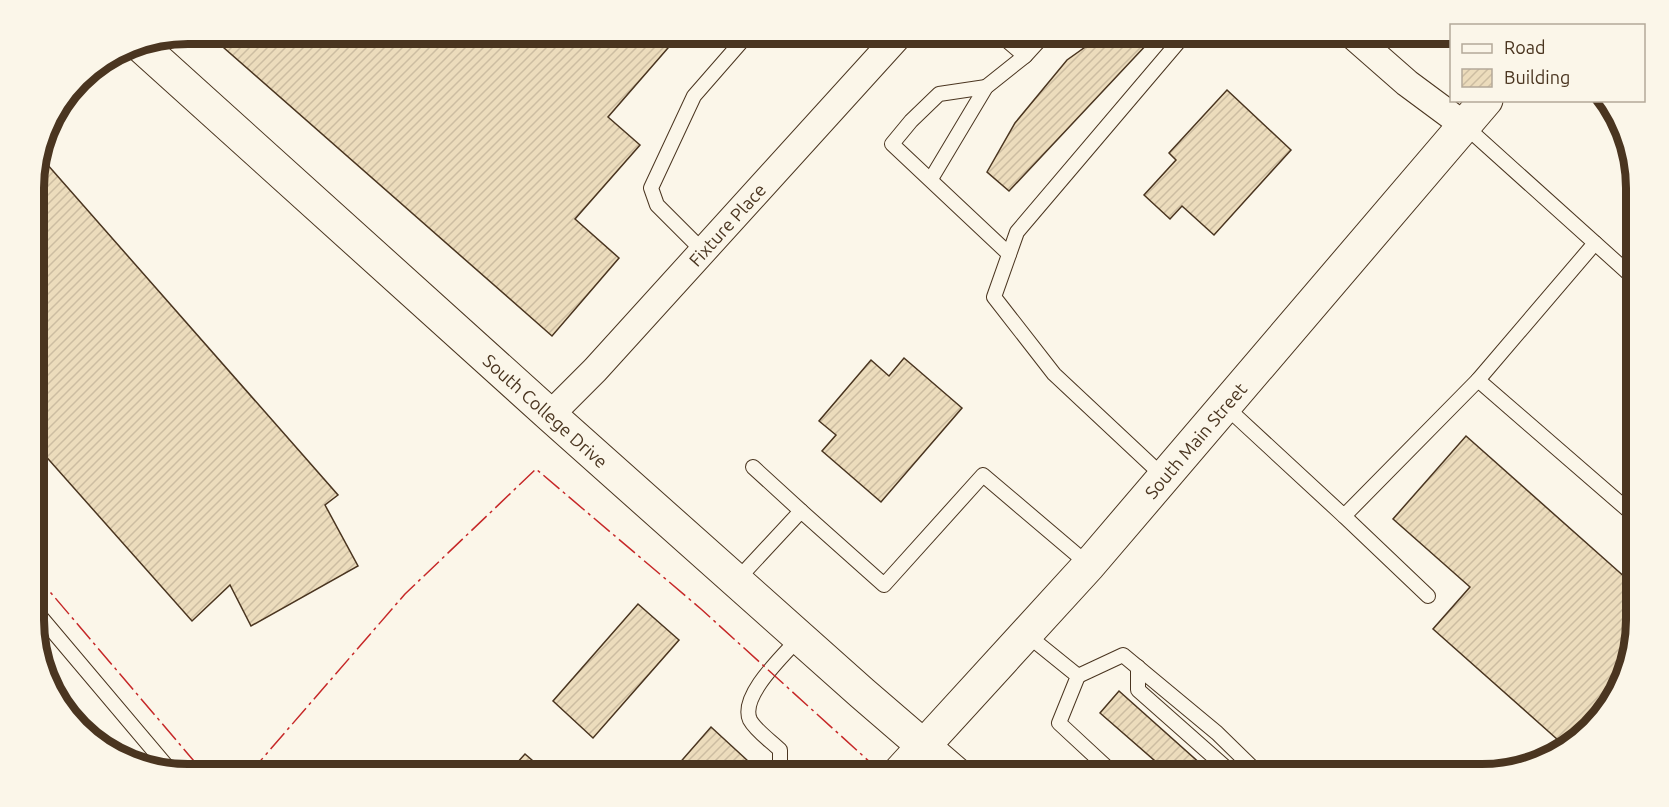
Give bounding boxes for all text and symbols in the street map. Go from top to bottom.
legend [1450,24,1645,102]
text: Road [1504,37,1546,57]
text: Building [1504,67,1570,87]
street label: Fixture Place [685,179,769,270]
street label: South College Drive [480,350,612,472]
street label: South Main Street [1140,378,1250,502]

